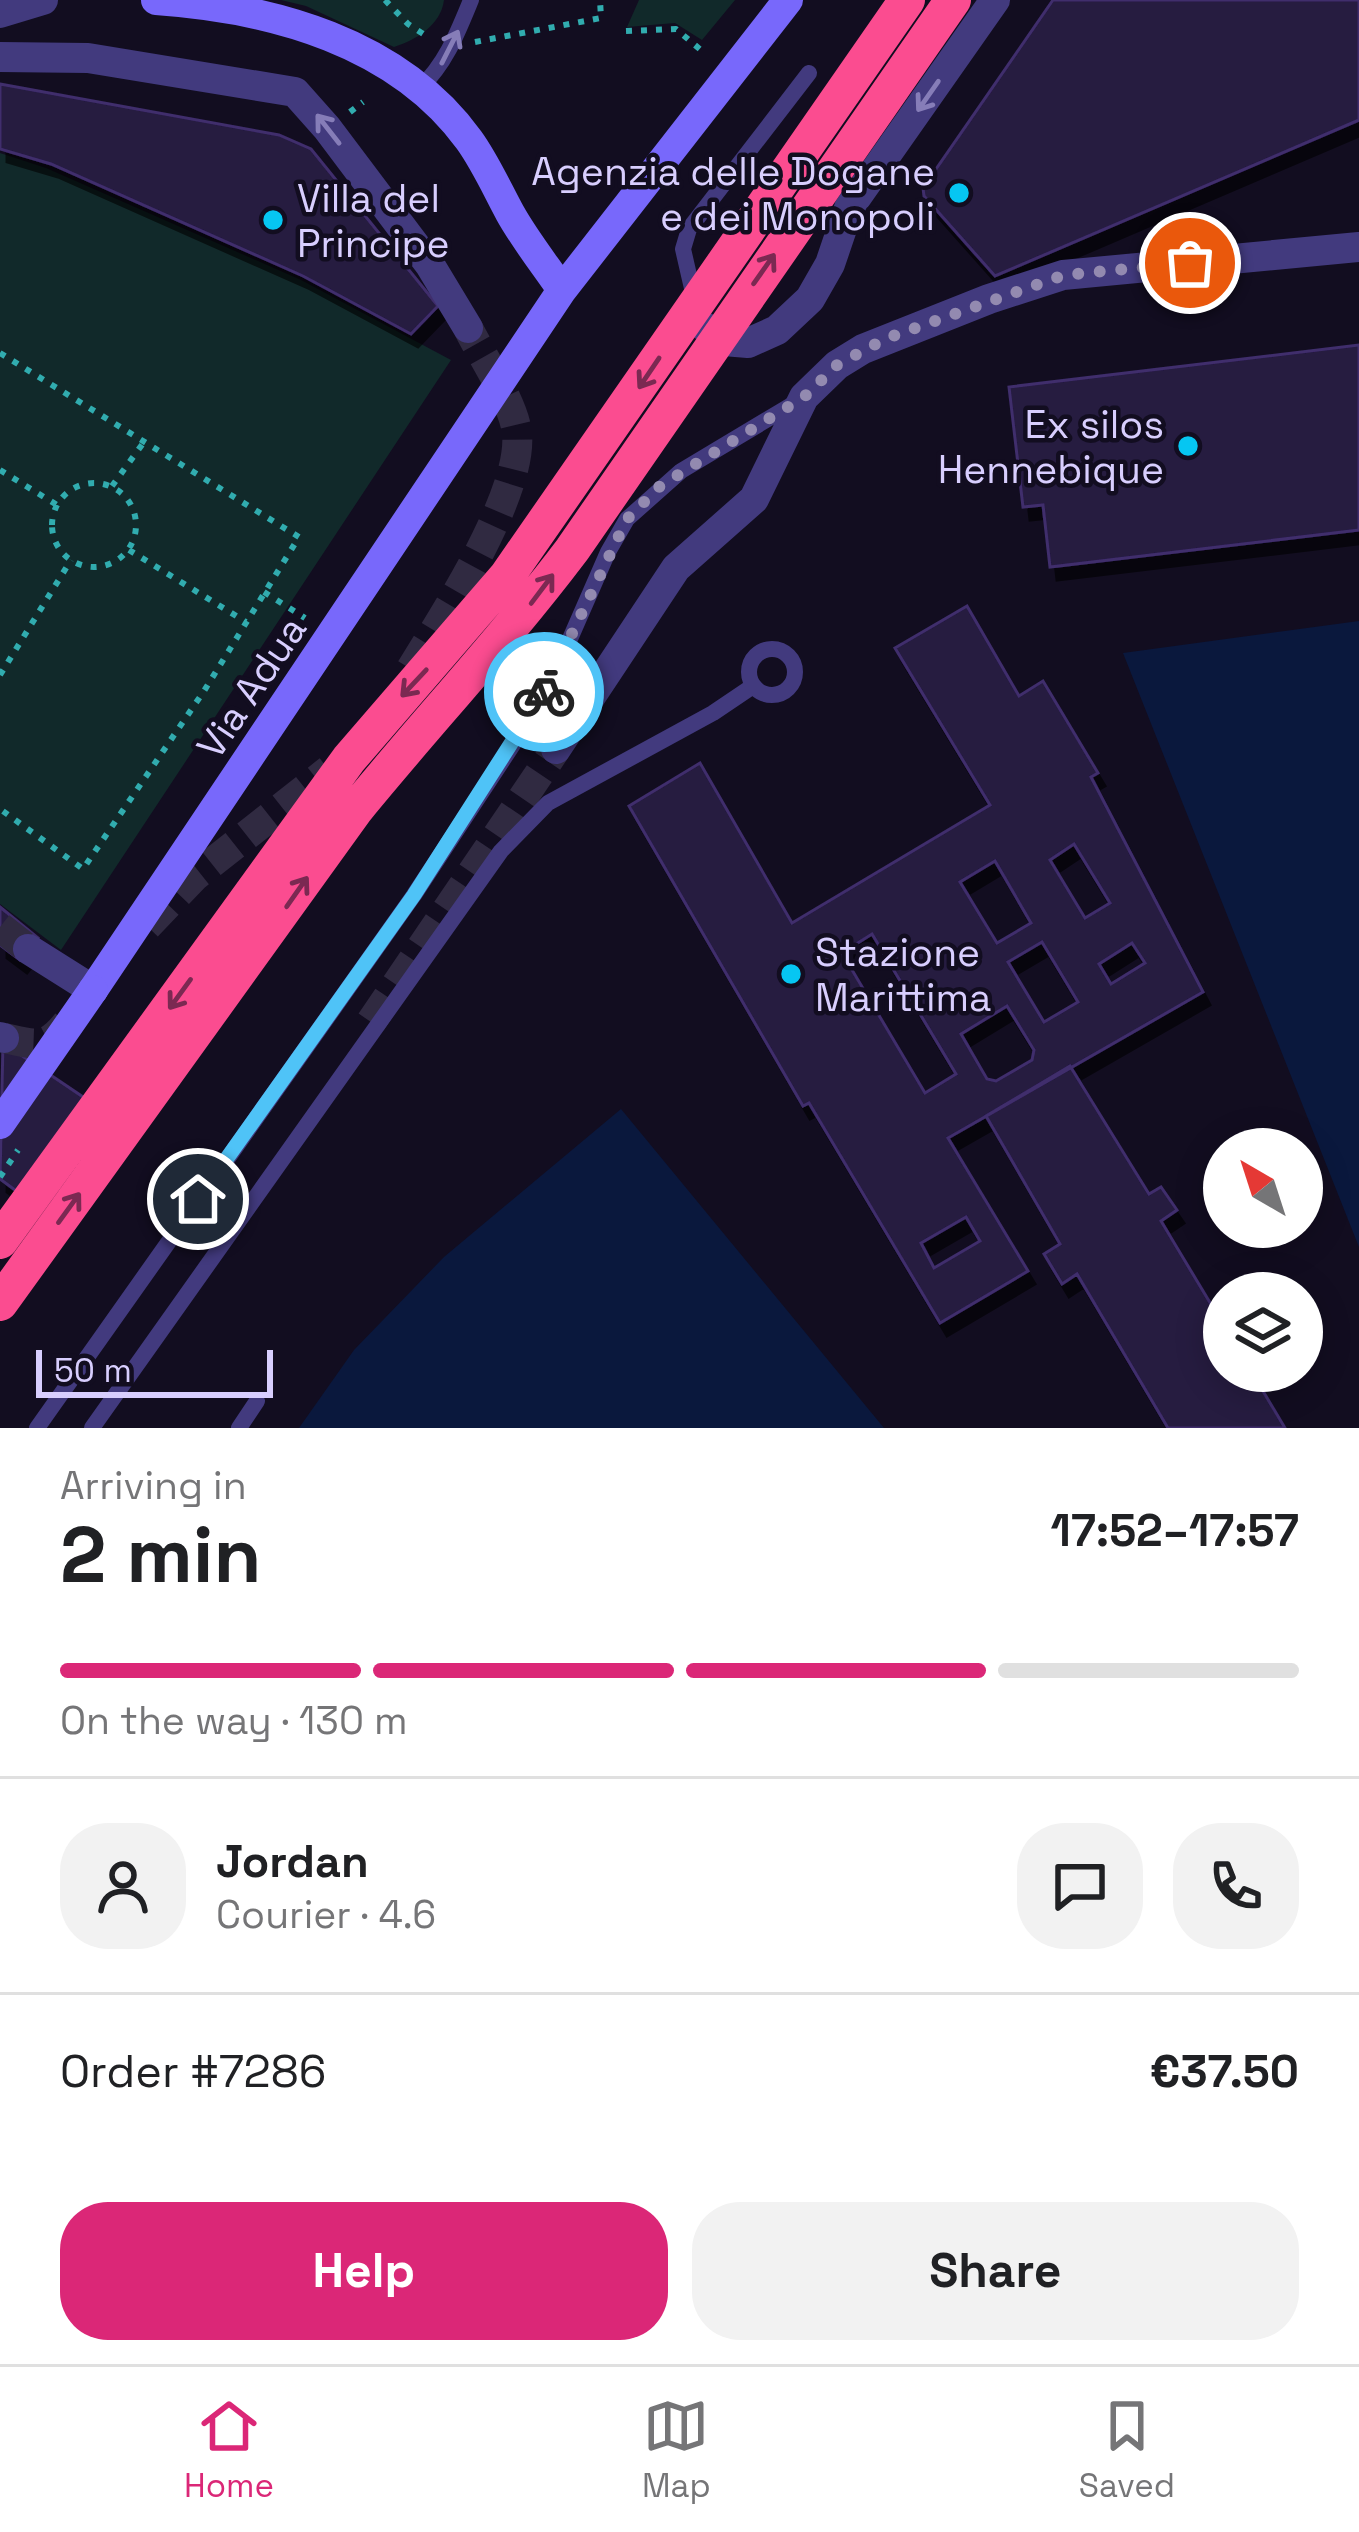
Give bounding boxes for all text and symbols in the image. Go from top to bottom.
one-way arrow [440,30,462,66]
one-way arrow [916,78,941,112]
one-way arrow [315,114,342,146]
place label: Agenzia delle Dogane e dei Monopoli [531,147,935,241]
place label: Villa del Principe [297,174,450,268]
marker: Agenzia delle Dogane e dei Monopoli [946,180,972,206]
marker: Villa del Principe [260,207,286,233]
pin [1139,212,1241,314]
icon: bag [1157,230,1223,296]
one-way arrow [752,252,777,286]
one-way arrow [637,355,662,389]
place label: Ex silos Hennebique [938,400,1164,494]
marker: Ex silos Hennebique [1175,433,1201,459]
one-way arrow [529,573,555,606]
street label: Via Adua [186,607,317,768]
courier [484,632,604,752]
icon: bike [511,659,577,725]
one-way arrow [400,667,429,697]
one-way arrow [284,876,309,909]
place label: Stazione Marittima [815,928,991,1022]
marker: Stazione Marittima [778,961,804,987]
one-way arrow [167,977,193,1010]
north arrow [1203,1128,1323,1248]
map controls [1203,1128,1323,1392]
pin [147,1148,249,1250]
icon: home [165,1166,231,1232]
one-way arrow [55,1192,81,1225]
button: layers [1203,1272,1323,1392]
scale bar [36,1344,273,1397]
text: 50 m [54,1350,132,1392]
text: Arriving in [60,1461,247,1510]
text: 17:52–17:57 [1051,1502,1299,1559]
text: 2 min [60,1505,262,1605]
text: On the way · 130 m [60,1696,407,1745]
button: person [60,1823,186,1949]
button: chat [1017,1823,1143,1949]
button: phone [1173,1823,1299,1949]
text: Jordan [216,1833,369,1890]
text: Courier · 4.6 [216,1890,436,1939]
text: Order #7286 [60,2043,326,2100]
text: €37.50 [1150,2043,1299,2100]
button: Help [60,2202,668,2340]
button: Share [692,2202,1299,2340]
tab: Home [184,2393,274,2507]
tab: Map [642,2393,711,2507]
tab: Saved [1079,2393,1175,2507]

